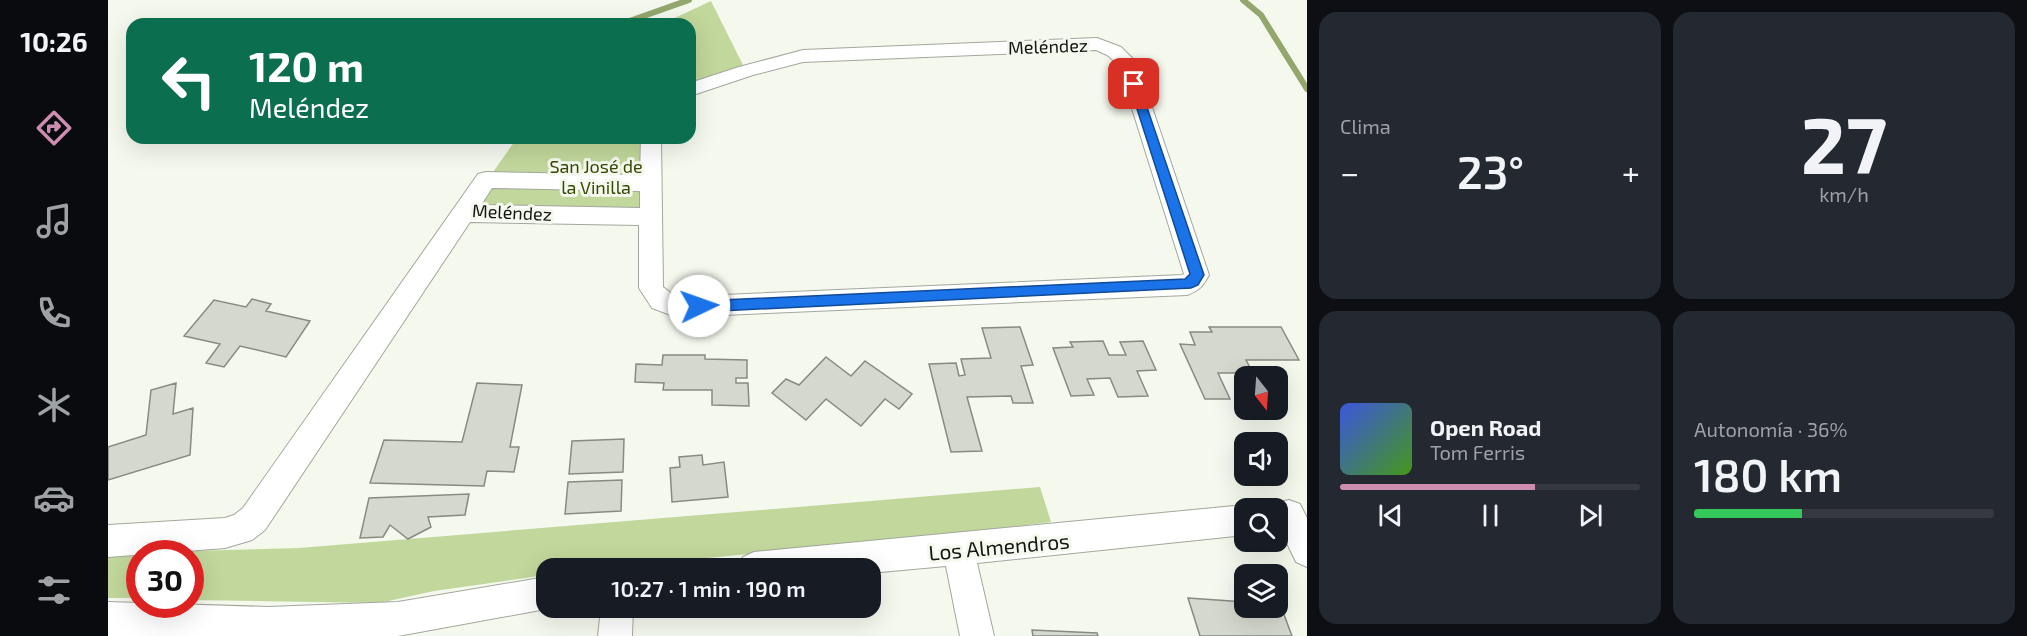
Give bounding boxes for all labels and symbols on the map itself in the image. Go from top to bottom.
street label: Meléndez [1008,34,1088,58]
pin [1108,58,1159,109]
park label: San José de la Vinilla [549,155,643,198]
street label: Meléndez [471,199,553,225]
position arrow [667,274,731,338]
north arrow [1234,366,1288,420]
street label: Los Almendros [927,527,1071,565]
speed limit sign: 30 [126,540,204,618]

